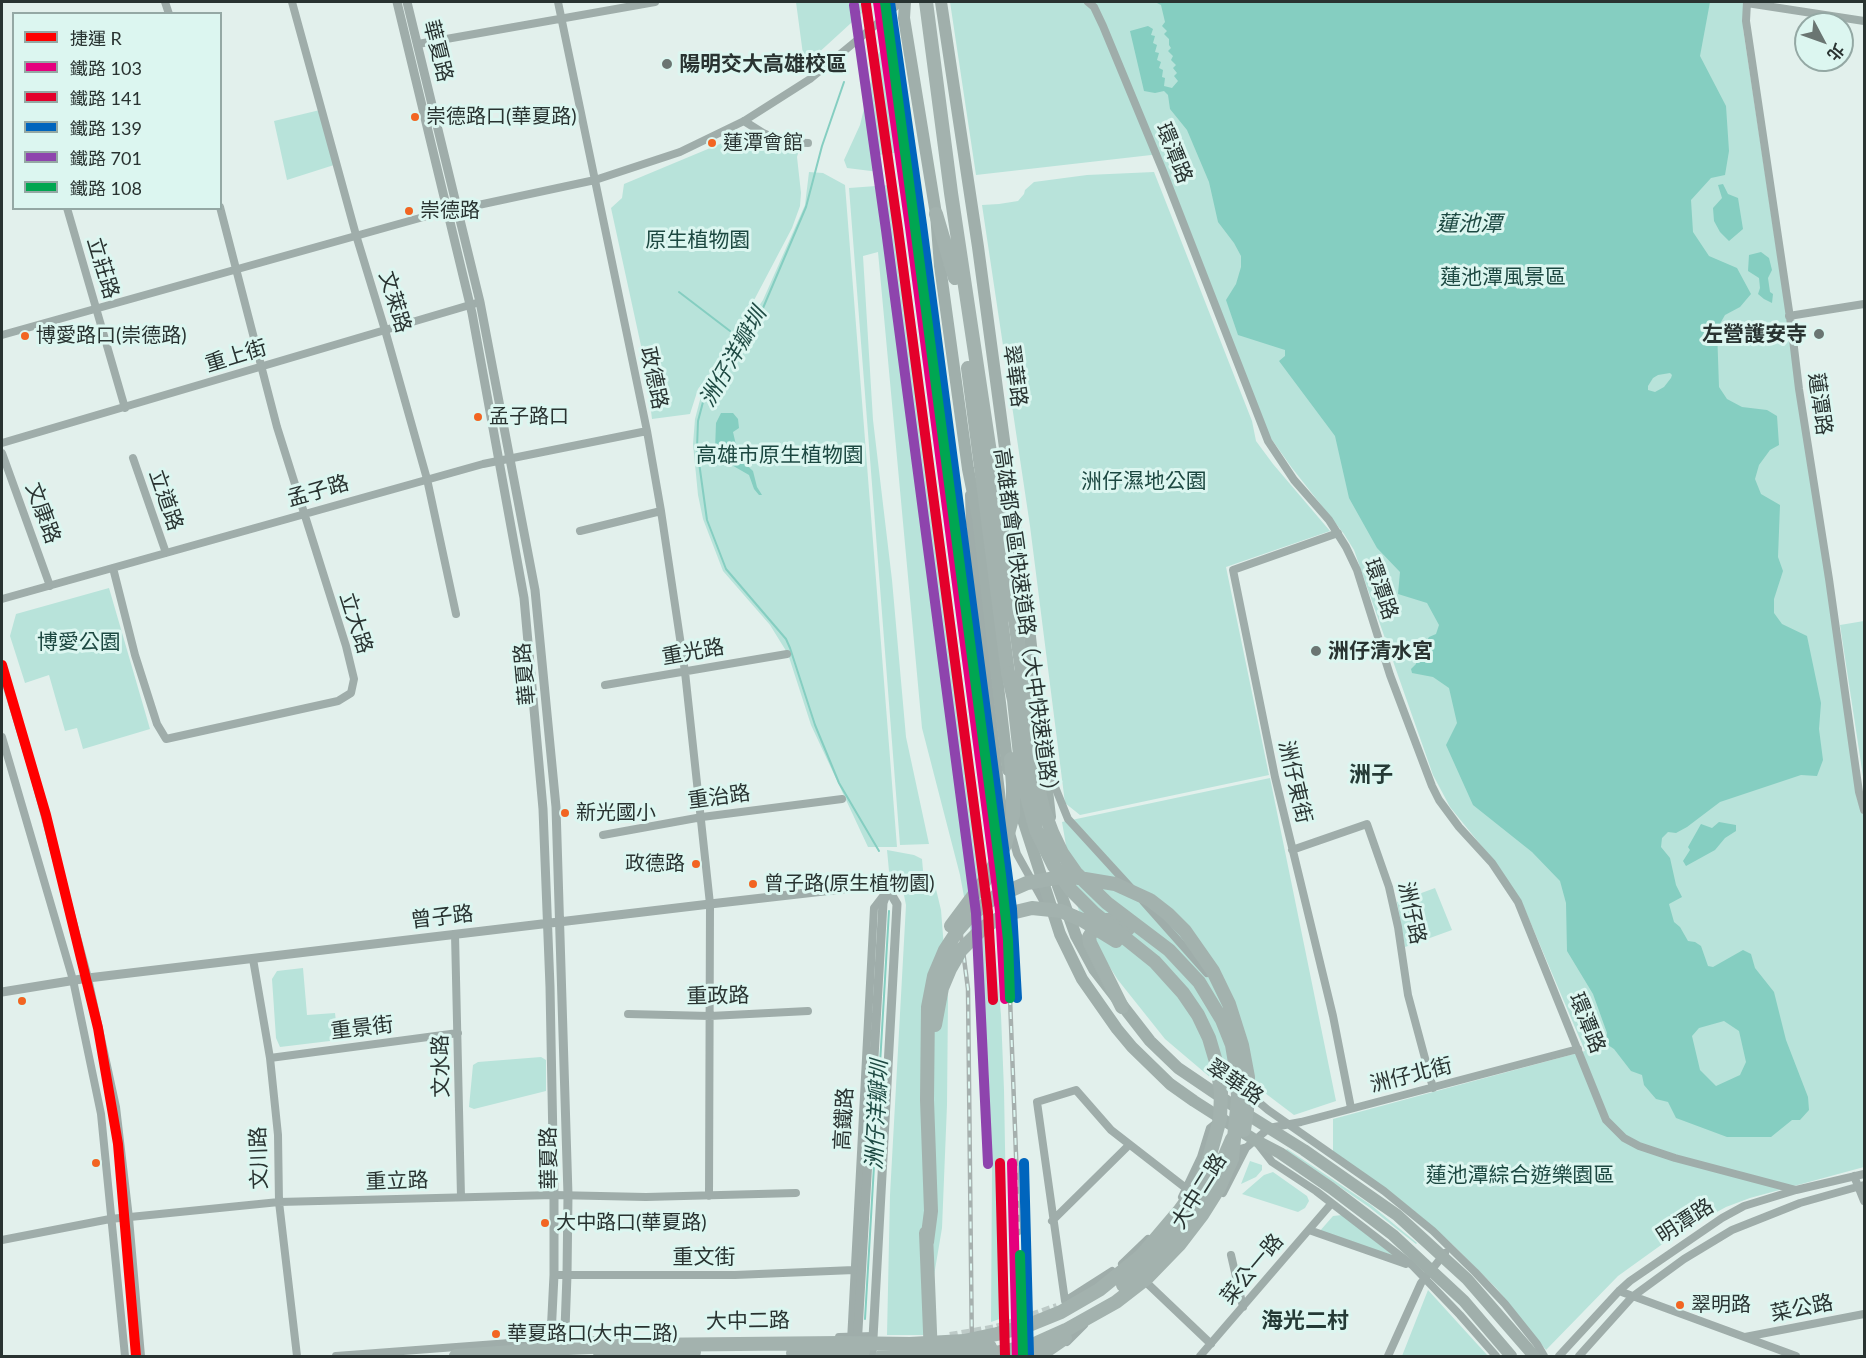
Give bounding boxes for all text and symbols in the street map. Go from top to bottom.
legend [12,12,222,210]
north arrow [1794,12,1854,72]
street label: 華夏路 [418,17,458,85]
text: 捷運 R [70,27,122,49]
text: 北 [1824,41,1849,65]
place label: 陽明交大高雄校區 [679,51,847,77]
text: 鐵路 103 [70,57,142,79]
marker: 陽明交大高雄校區 [660,57,674,71]
text: 鐵路 141 [70,87,142,109]
place label: 崇德路口(華夏路) [426,105,577,129]
marker: 崇德路口(華夏路) [409,111,421,123]
text: 鐵路 139 [70,117,142,139]
street label: 環潭路 [1151,119,1197,187]
place label: 蓮潭會館 [723,131,803,155]
marker: 蓮潭會館 [706,137,718,149]
text: 鐵路 701 [70,147,142,169]
text: 鐵路 108 [70,177,142,199]
place label: 崇德路 [420,199,480,223]
marker: 崇德路 [403,205,415,217]
water label: 蓮池潭 [1436,211,1502,237]
park label: 原生植物園 [646,227,750,253]
street label: 立莊路 [82,234,124,302]
park label: 蓮池潭風景區 [1440,264,1566,290]
street label: 文萊路 [374,268,416,336]
water label: 洲仔洋瓣圳 [694,303,772,411]
place label: 左營護安寺 [1702,321,1807,347]
place label: 博愛路口(崇德路) [36,324,187,348]
marker: 左營護安寺 [1812,327,1826,341]
marker: 博愛路口(崇德路) [19,330,31,342]
street label: 重上街 [202,335,270,377]
street label: 翠華路 [998,343,1032,409]
street label: 政德路 [635,345,673,411]
street label: 蓮潭路 [1803,371,1837,437]
place label: 孟子路口 [489,405,569,429]
marker: 孟子路口 [472,411,484,423]
park label: 高雄市原生植物園 [696,442,864,468]
street label: 高雄都會區快速道路（大中快速道路） [989,446,1063,804]
street label: 立道路 [144,466,188,534]
park label: 洲仔濕地公園 [1081,468,1207,494]
street label: 孟子路 [284,470,352,512]
street label: 文康路 [20,479,66,547]
street label: 環潭路 [1359,555,1403,623]
street label: 立大路 [334,589,378,657]
park label: 博愛公園 [37,629,121,655]
street label: 重光路 [660,634,726,670]
place label: 洲仔清水宮 [1328,638,1433,664]
street label: 華夏路 [510,642,540,706]
marker: 洲仔清水宮 [1309,644,1323,658]
street label: 洲仔東街 [1273,738,1317,826]
district label: 洲子 [1349,762,1393,788]
street label: 重治路 [686,780,752,814]
place label: 新光國小 [576,801,656,825]
marker: 新光國小 [559,807,571,819]
place label: 政德路 [625,852,685,876]
marker: 政德路 [690,858,702,870]
place label: 曾子路(原生植物園) [764,872,935,896]
marker: 曾子路(原生植物園) [747,878,759,890]
street label: 洲仔路 [1393,880,1431,946]
street label: 曾子路 [409,901,475,933]
street label: 重政路 [686,983,750,1009]
street label: 環潭路 [1564,989,1610,1057]
unlabelled marker [16,995,28,1007]
street label: 重景街 [329,1012,395,1044]
street label: 文水路 [428,1034,454,1098]
street label: 洲仔北街 [1367,1053,1455,1097]
street label: 翠華路 [1202,1054,1268,1110]
water label: 洲仔洋瓣圳 [861,1059,893,1171]
street label: 高鐵路 [830,1087,858,1151]
street label: 文川路 [245,1126,273,1190]
street label: 華夏路 [536,1126,562,1190]
street label: 大中二路 [1166,1149,1232,1233]
unlabelled marker [90,1157,102,1169]
park label: 蓮池潭綜合遊樂園區 [1426,1162,1614,1188]
street label: 重立路 [365,1167,429,1195]
street label: 明潭路 [1652,1193,1718,1249]
place label: 大中路口(華夏路) [556,1211,707,1235]
marker: 大中路口(華夏路) [539,1217,551,1229]
street label: 菜公一路 [1215,1229,1289,1309]
street label: 重文街 [673,1244,735,1270]
street label: 菜公路 [1769,1290,1835,1326]
place label: 翠明路 [1691,1293,1751,1317]
marker: 翠明路 [1674,1299,1686,1311]
street label: 大中二路 [706,1308,790,1334]
district label: 海光二村 [1261,1308,1349,1334]
place label: 華夏路口(大中二路) [507,1322,678,1346]
marker: 華夏路口(大中二路) [490,1328,502,1340]

